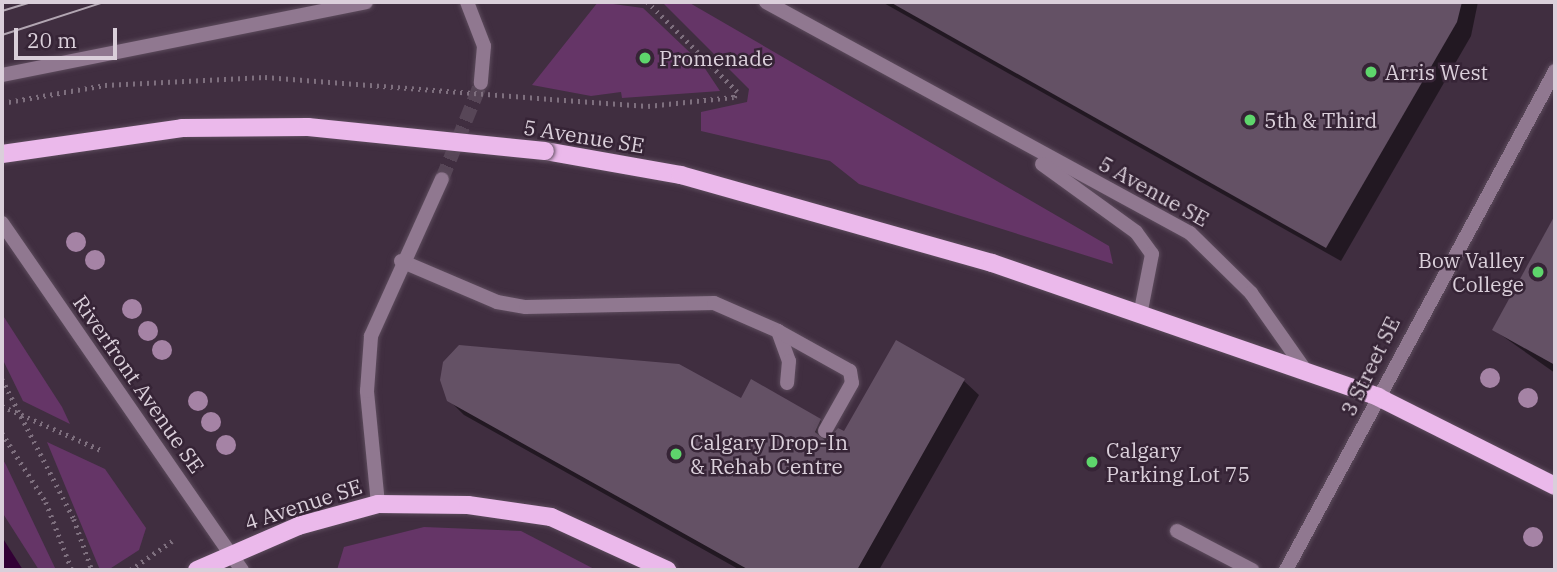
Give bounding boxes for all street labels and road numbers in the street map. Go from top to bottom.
street label: 5 Avenue SE [522,114,646,158]
street label: 5 Avenue SE [1095,150,1213,232]
street label: Riverfront Avenue SE [68,290,210,478]
street label: 3 Street SE [1335,312,1405,420]
street label: 4 Avenue SE [241,473,365,535]

